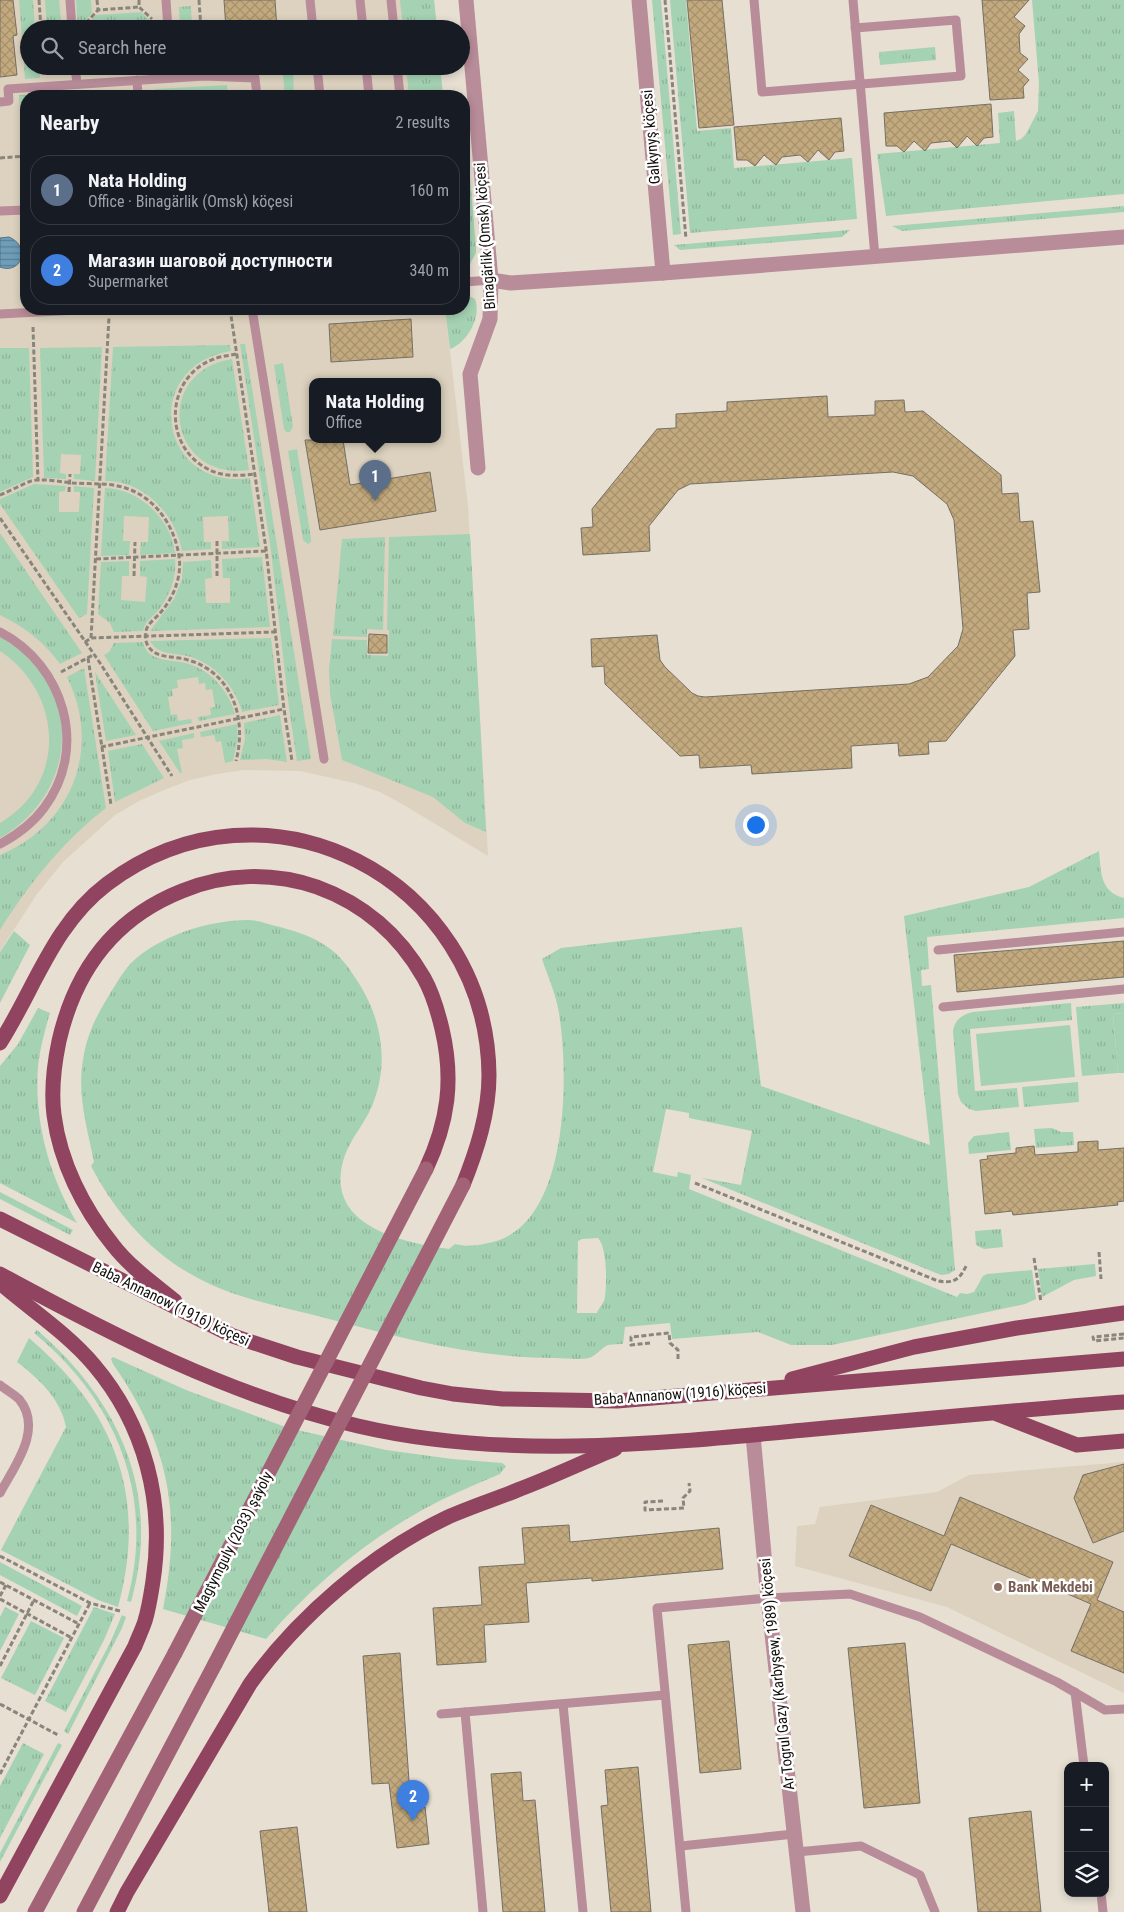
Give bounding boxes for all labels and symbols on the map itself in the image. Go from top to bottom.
street label: Galkynyş köçesi [638,89,664,185]
street label: Binagärlik (Omsk) köçesi [471,162,499,310]
pin: 1 [359,460,391,501]
your location [743,812,769,838]
street label: Baba Annanow (1916) köçesi [89,1258,253,1350]
street label: Baba Annanow (1916) köçesi [593,1379,767,1409]
street label: Magtymguly (2033) şaýoly [190,1469,276,1615]
street label: Ar Togrul Gazy (Karbyşew, 1989) köçesi [756,1557,798,1791]
place label: Bank Mekdebi [1008,1578,1093,1596]
marker: Bank Mekdebi [992,1581,1004,1593]
pin: 2 [397,1780,429,1821]

